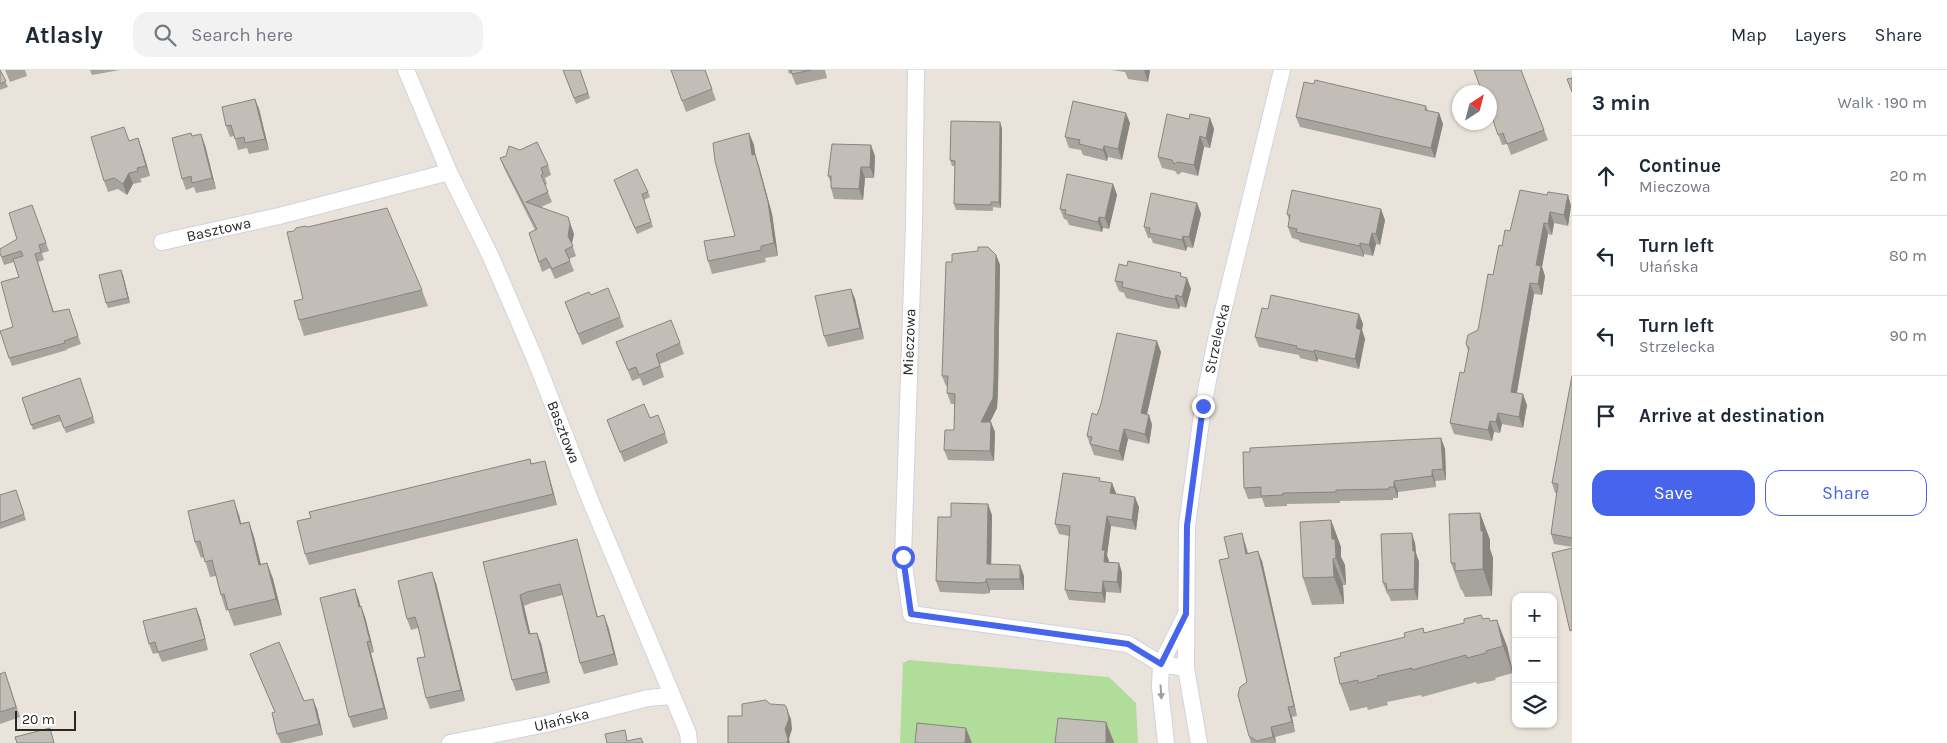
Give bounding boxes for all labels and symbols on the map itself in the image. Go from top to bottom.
north arrow [1452,85,1497,130]
street label: Basztowa [185,214,253,245]
street label: Strzelecka [1201,302,1234,375]
street label: Mieczowa [899,308,919,376]
route end [1192,395,1215,418]
street label: Basztowa [543,398,584,466]
route start [892,546,915,569]
one-way arrow [1157,685,1165,701]
street label: Ułańska [533,704,591,735]
scale bar [15,708,76,731]

